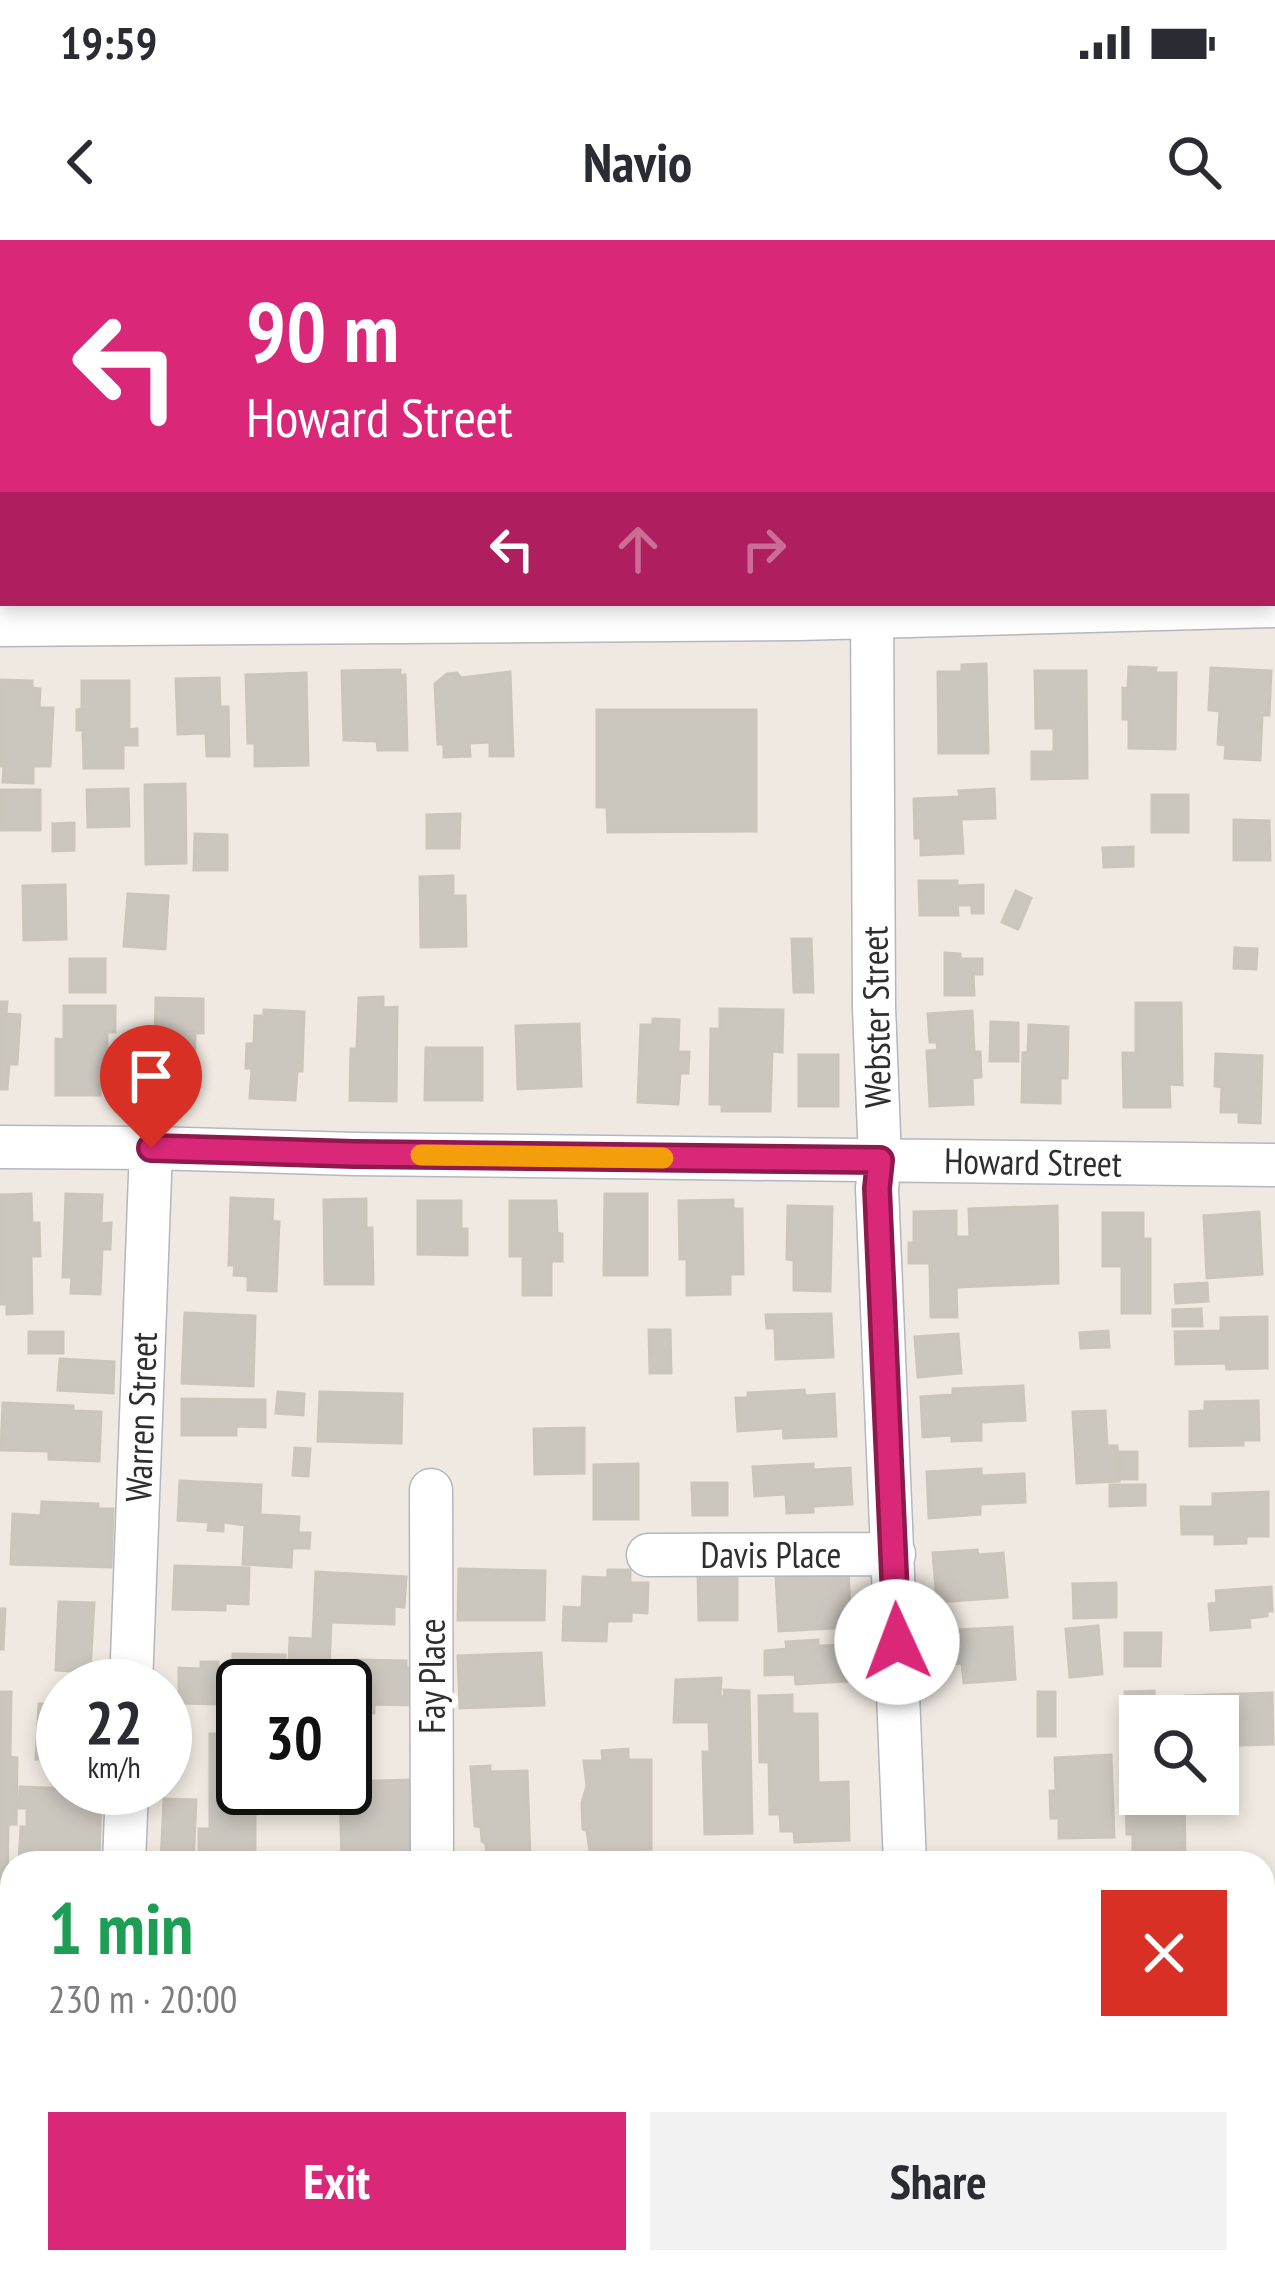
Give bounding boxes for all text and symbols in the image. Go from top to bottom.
text: 19:59 [60,13,157,71]
text: Navio [583,127,692,197]
icon: back [48,129,114,195]
icon: search [1161,129,1227,195]
text: 90 m [246,276,399,385]
icon: left [48,288,204,444]
text: Howard Street [246,382,513,452]
icon: left [479,516,545,582]
icon: ahead [605,516,671,582]
icon: right [731,516,797,582]
street label: Webster Street [850,925,901,1108]
pin [100,1025,202,1148]
icon: arrive [118,1043,184,1109]
street label: Howard Street [944,1136,1122,1187]
street label: Warren Street [114,1331,167,1503]
street label: Davis Place [701,1531,841,1578]
position arrow [834,1579,960,1705]
street label: Fay Place [408,1618,455,1734]
speed limit sign: 30 [216,1659,372,1815]
text: 22 [85,1683,143,1761]
map controls [1119,1695,1239,1815]
button: search [1119,1695,1239,1815]
text: km/h [87,1747,141,1786]
text: 1 min [48,1881,193,1974]
button: close [1101,1890,1227,2016]
text: 230 m · 20:00 [48,1973,237,2024]
button: Exit [48,2112,626,2250]
button: Share [650,2112,1227,2250]

